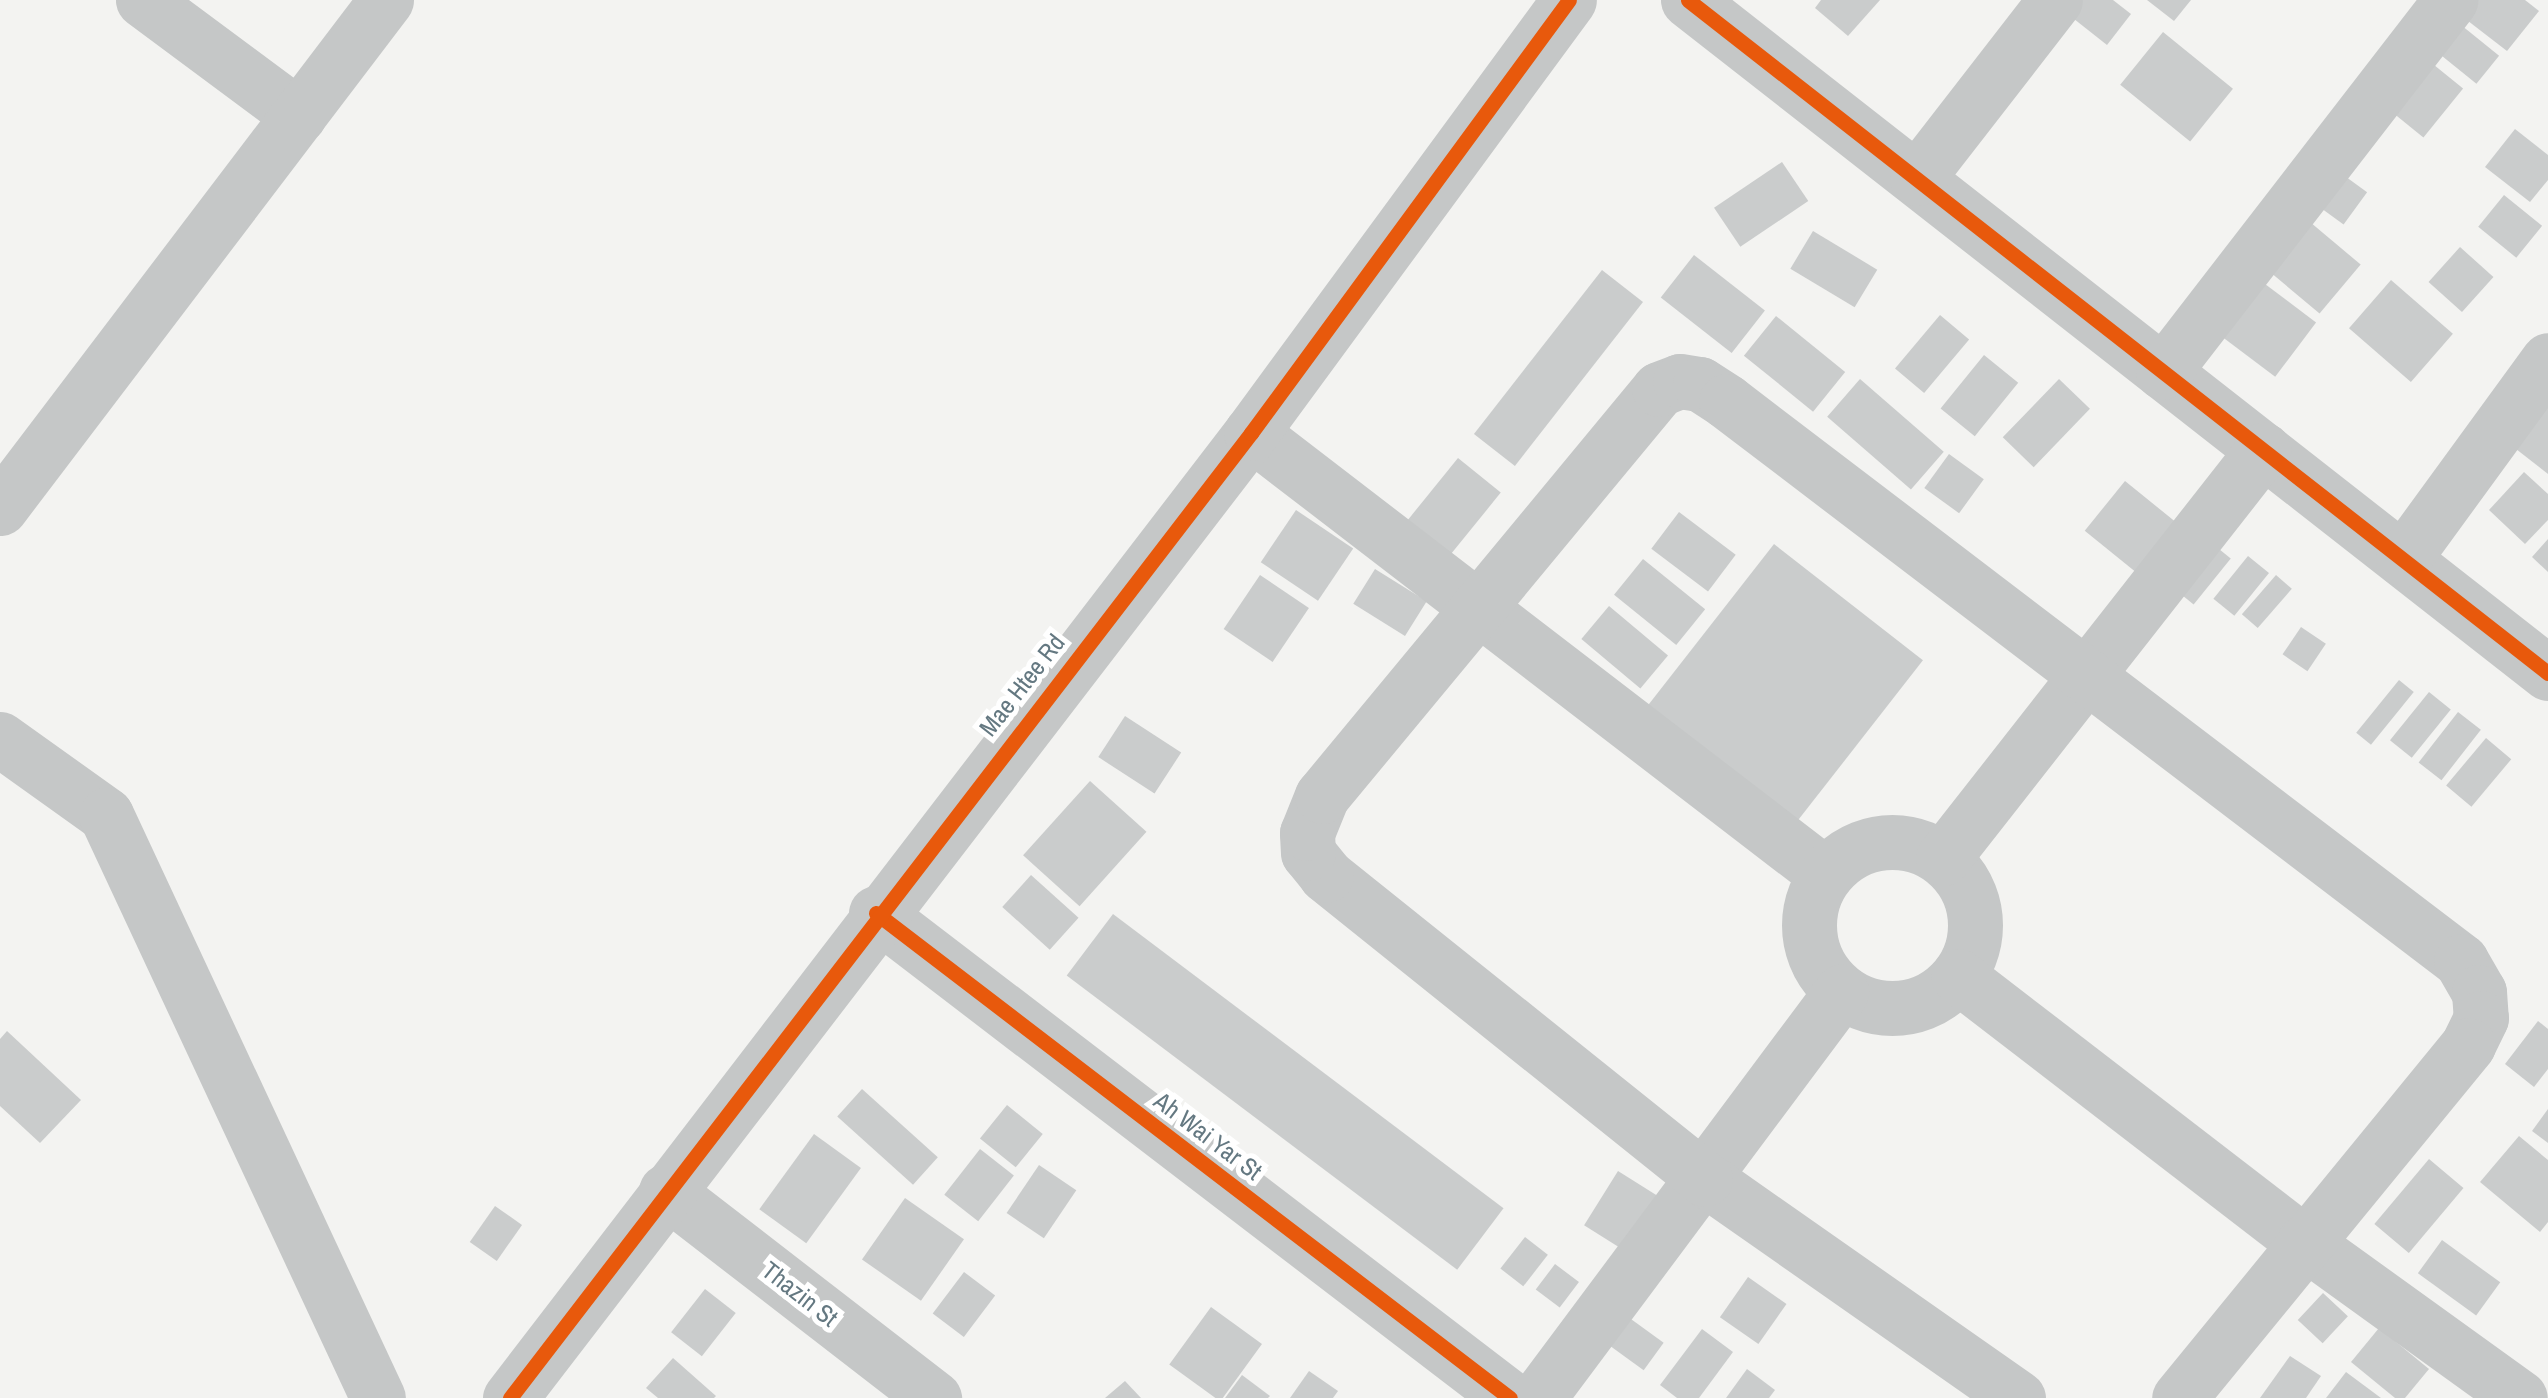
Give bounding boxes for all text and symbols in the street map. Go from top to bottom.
street label: Mae Htee Rd [973,628,1071,742]
street label: Ah Wai Yar St [1148,1086,1268,1186]
street label: Thazin St [756,1255,844,1333]

